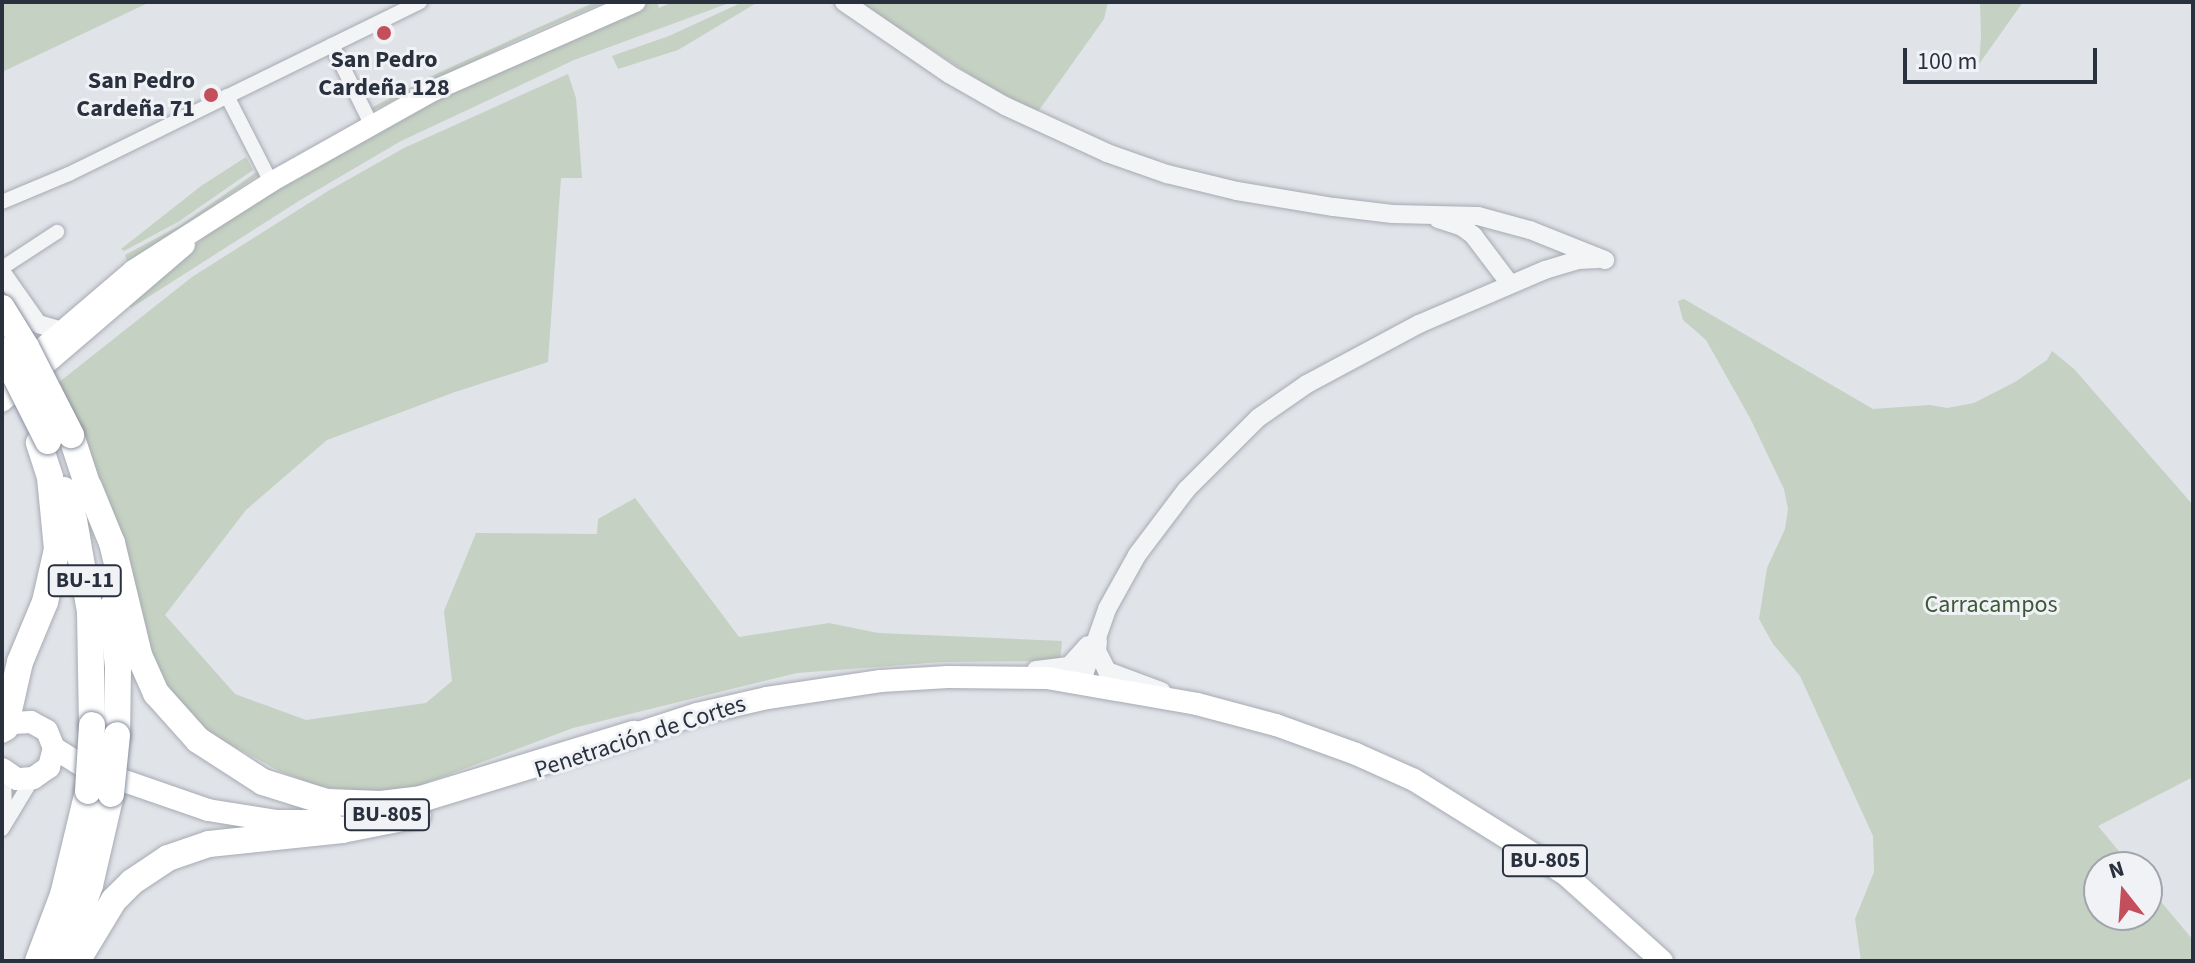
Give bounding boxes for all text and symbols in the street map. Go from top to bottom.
marker: San Pedro Cardeña 128 [375,24,393,42]
scale bar [1907,32,2101,82]
text: 100 m [1917,44,1977,79]
place label: San Pedro Cardeña 128 [318,46,450,102]
place label: San Pedro Cardeña 71 [76,67,195,123]
marker: San Pedro Cardeña 71 [202,86,220,104]
road number: BU-11 [47,563,123,599]
park label: Carracampos [1924,591,2058,619]
street label: Penetración de Cortes [531,689,749,785]
road number: BU-805 [343,797,431,833]
road number: BU-805 [1501,843,1589,879]
north arrow [2083,851,2163,931]
text: N [2105,853,2128,887]

